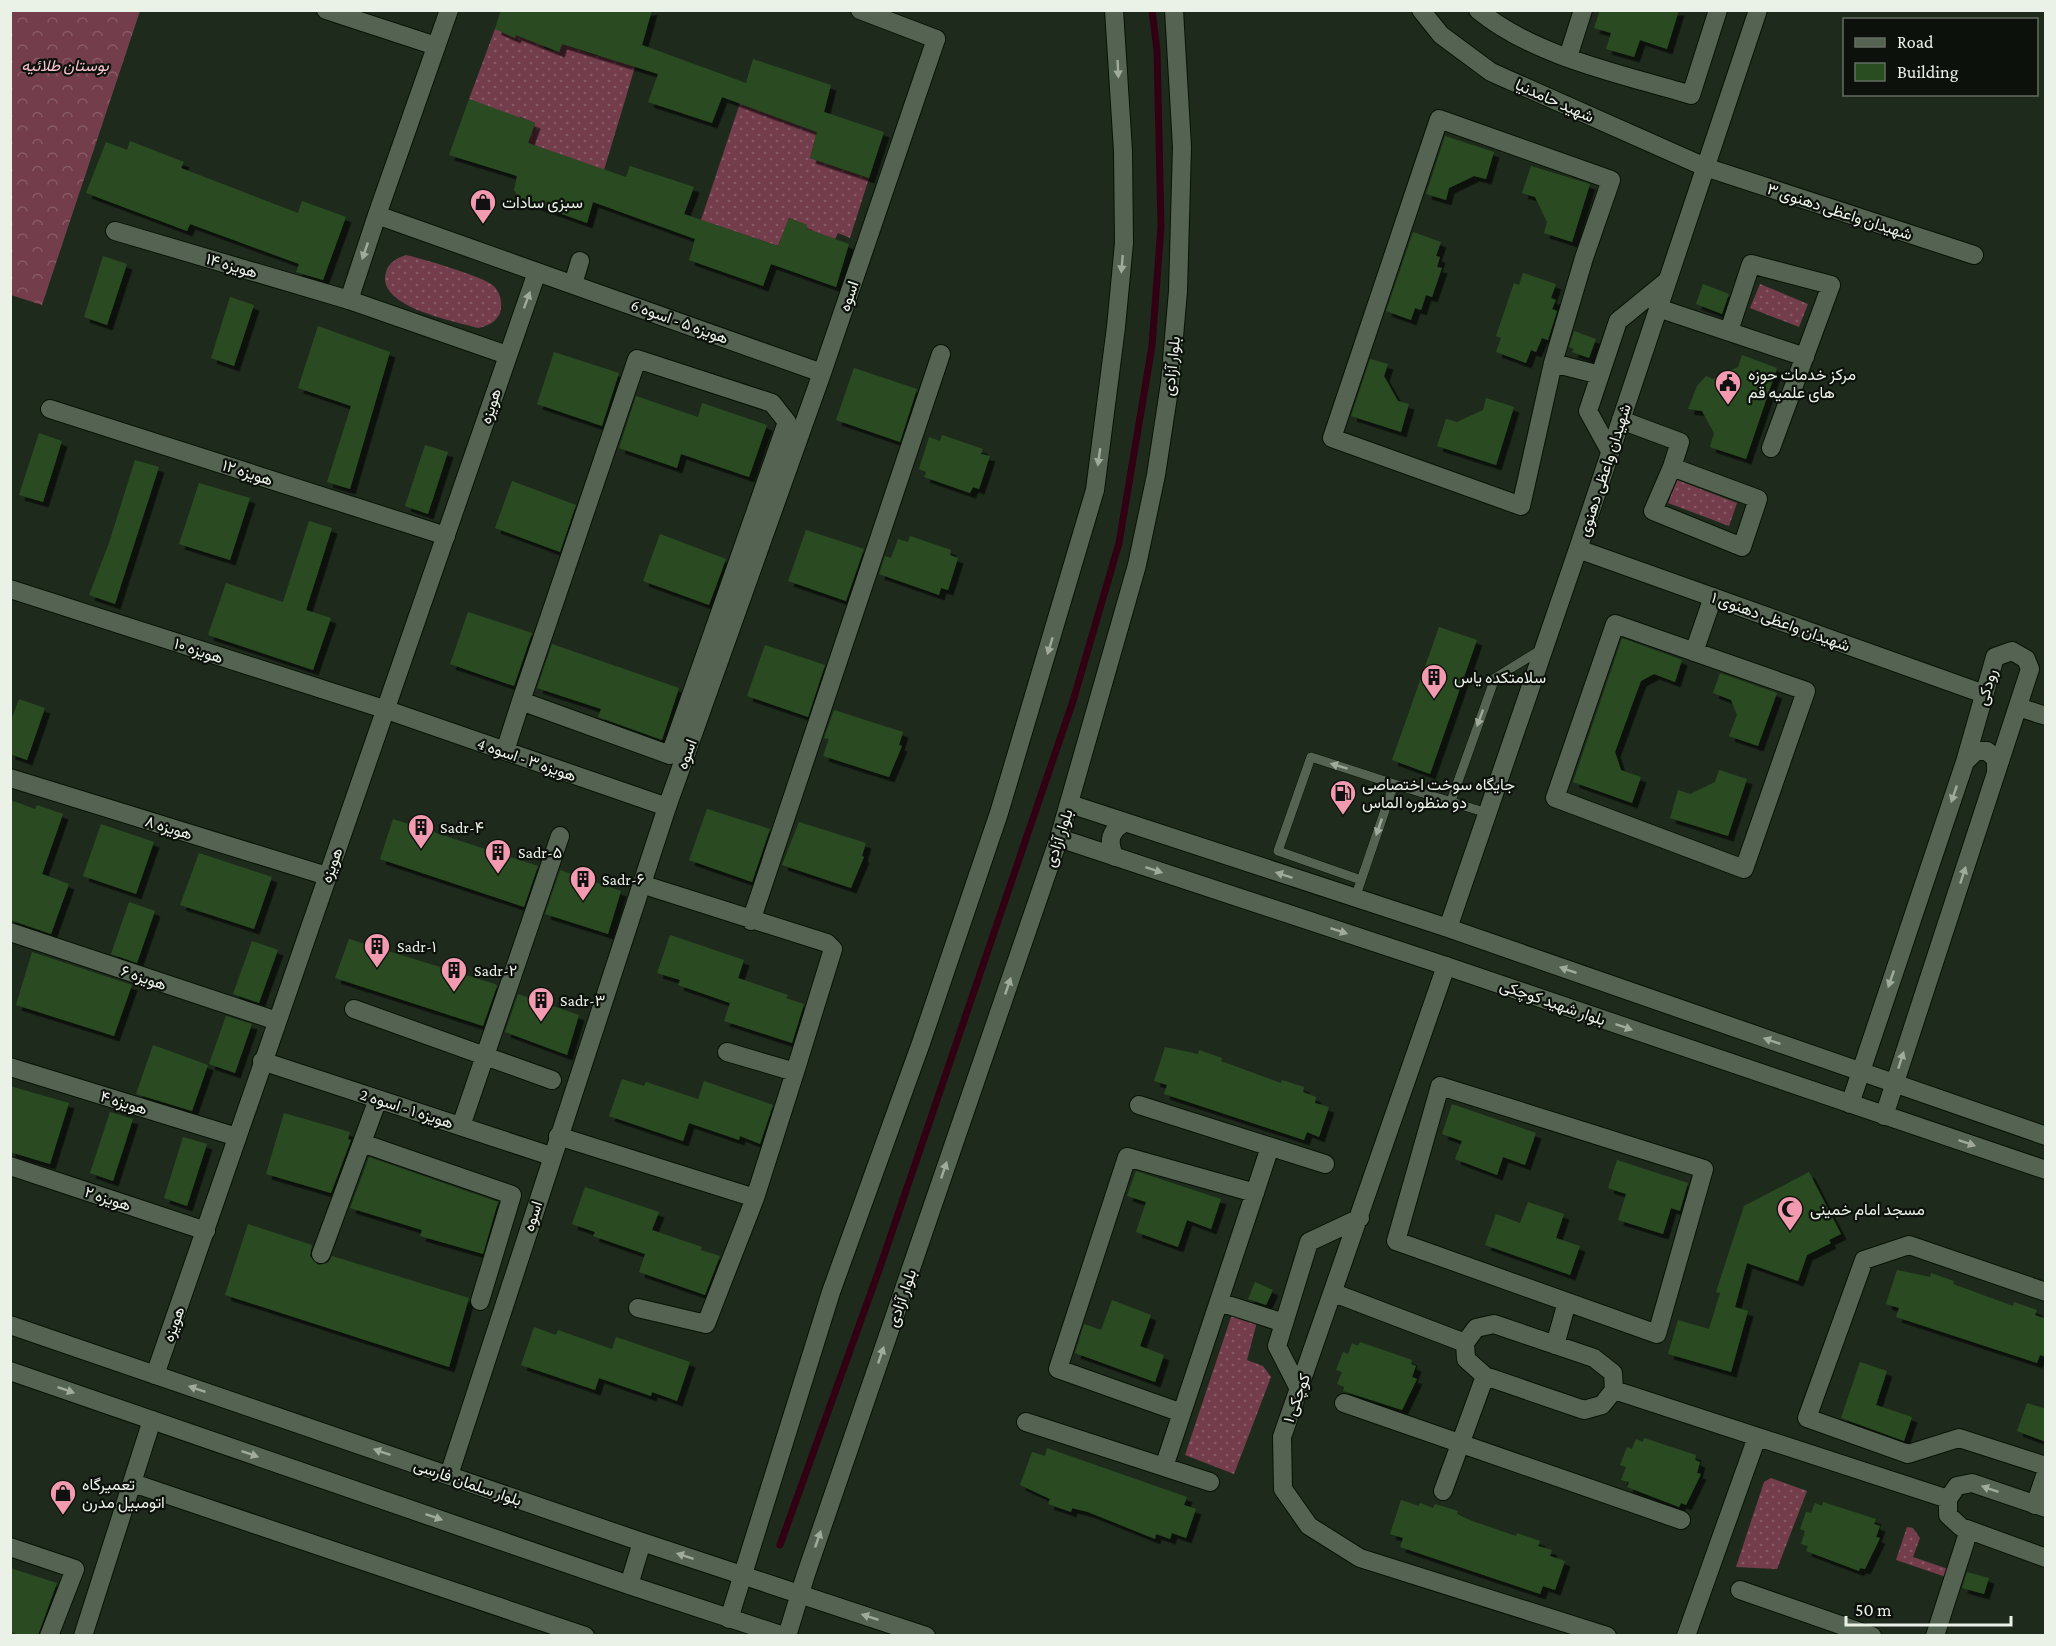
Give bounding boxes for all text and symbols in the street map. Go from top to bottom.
legend [1843,18,2038,96]
text: Road [1897,32,1934,52]
park label: بوستان طلائیه [21,57,110,76]
one-way arrow [1113,59,1123,78]
text: Building [1897,62,1959,82]
street label: شهید حامدنیا [1512,76,1597,127]
street label: شهیدان واعظی دهنوی ۳ [1764,180,1915,245]
shop icon: سبزی سادات [468,187,498,225]
place label: سبزی سادات [502,194,583,213]
one-way arrow [360,242,369,260]
street label: هویزه ۱۴ [204,250,260,283]
one-way arrow [1117,254,1127,273]
street label: اسوه [835,279,863,314]
one-way arrow [522,291,532,309]
street label: هویزه ۵ - اسوه 6 [628,296,731,349]
street label: بلوار آزادی [1160,335,1185,397]
place label: مرکز خدمات حوزه های علمیه قم [1748,366,1856,403]
public building icon: مرکز خدمات حوزه های علمیه قم [1713,368,1743,406]
street label: هویزه [477,386,506,427]
street label: شهیدان واعظی دهنوی [1575,402,1636,539]
one-way arrow [1095,448,1104,467]
street label: هویزه ۱۲ [220,456,275,491]
street label: شهیدان واعظی دهنوی ۱ [1709,589,1852,656]
street label: هویزه ۱۰ [172,635,226,668]
one-way arrow [1045,637,1054,655]
building icon: سلامتکده یاس [1419,662,1449,700]
street label: رودکی [1973,667,2002,708]
place label: سلامتکده یاس [1454,669,1546,688]
one-way arrow [1475,710,1485,728]
street label: هویزه ۳ - اسوه 4 [474,735,579,786]
street label: اسوه [673,737,702,772]
one-way arrow [1330,761,1348,770]
place label: جایگاه سوخت اختصاصی دو منظوره الماس [1362,776,1515,813]
fuel station icon: جایگاه سوخت اختصاصی دو منظوره الماس [1328,778,1358,816]
one-way arrow [1949,785,1958,803]
street label: بلوار آزادی [1041,807,1078,870]
street label: هویزه ۸ [143,812,195,845]
building icon: Sadr-۴ [406,812,436,850]
one-way arrow [1374,818,1384,836]
place label: Sadr-۴ [440,819,484,836]
building icon: Sadr-۵ [483,837,513,875]
place label: Sadr-۵ [518,844,562,861]
street label: هویزه [317,845,348,886]
building icon: Sadr-۶ [568,864,598,902]
one-way arrow [1145,866,1163,875]
one-way arrow [1958,866,1968,884]
one-way arrow [1275,869,1293,879]
place label: Sadr-۶ [602,871,645,888]
one-way arrow [1330,927,1348,936]
building icon: Sadr-۱ [362,931,392,969]
place label: Sadr-۱ [397,938,436,955]
building icon: Sadr-۲ [439,955,469,993]
street label: هویزه ۶ [118,962,169,995]
place label: Sadr-۲ [474,962,517,979]
one-way arrow [1559,965,1577,975]
one-way arrow [1886,970,1896,988]
street label: بلوار شهید کوچکی [1497,976,1608,1031]
one-way arrow [1003,977,1013,995]
building icon: Sadr-۳ [526,985,556,1023]
place label: Sadr-۳ [560,992,605,1009]
one-way arrow [1615,1022,1633,1032]
one-way arrow [1763,1036,1781,1046]
one-way arrow [1897,1051,1907,1069]
street label: هویزه ۱ - اسوه 2 [357,1085,456,1133]
street label: هویزه ۴ [98,1087,149,1120]
one-way arrow [1958,1139,1976,1149]
one-way arrow [940,1161,950,1179]
street label: هویزه ۲ [82,1183,133,1216]
mosque icon: مسجد امام خمینی [1775,1194,1805,1232]
street label: اسوه [520,1199,547,1234]
place label: مسجد امام خمینی [1810,1201,1925,1220]
street label: بلوار آزادی [884,1267,921,1330]
street label: هویزه [159,1304,190,1345]
one-way arrow [877,1346,886,1364]
street label: کوچکی ۱ [1280,1371,1316,1426]
one-way arrow [188,1384,206,1394]
one-way arrow [57,1386,75,1395]
one-way arrow [373,1447,391,1456]
one-way arrow [241,1449,259,1459]
street label: بلوار سلمان فارسی [411,1456,524,1511]
place label: تعمیرگاه اتومبیل مدرن [82,1476,165,1513]
shop icon: تعمیرگاه اتومبیل مدرن [48,1478,78,1516]
one-way arrow [1981,1484,1999,1494]
one-way arrow [426,1513,444,1523]
one-way arrow [813,1530,823,1548]
one-way arrow [676,1551,694,1561]
scale bar [1846,1589,2011,1627]
text: 50 m [1855,1600,1892,1620]
one-way arrow [861,1612,879,1622]

